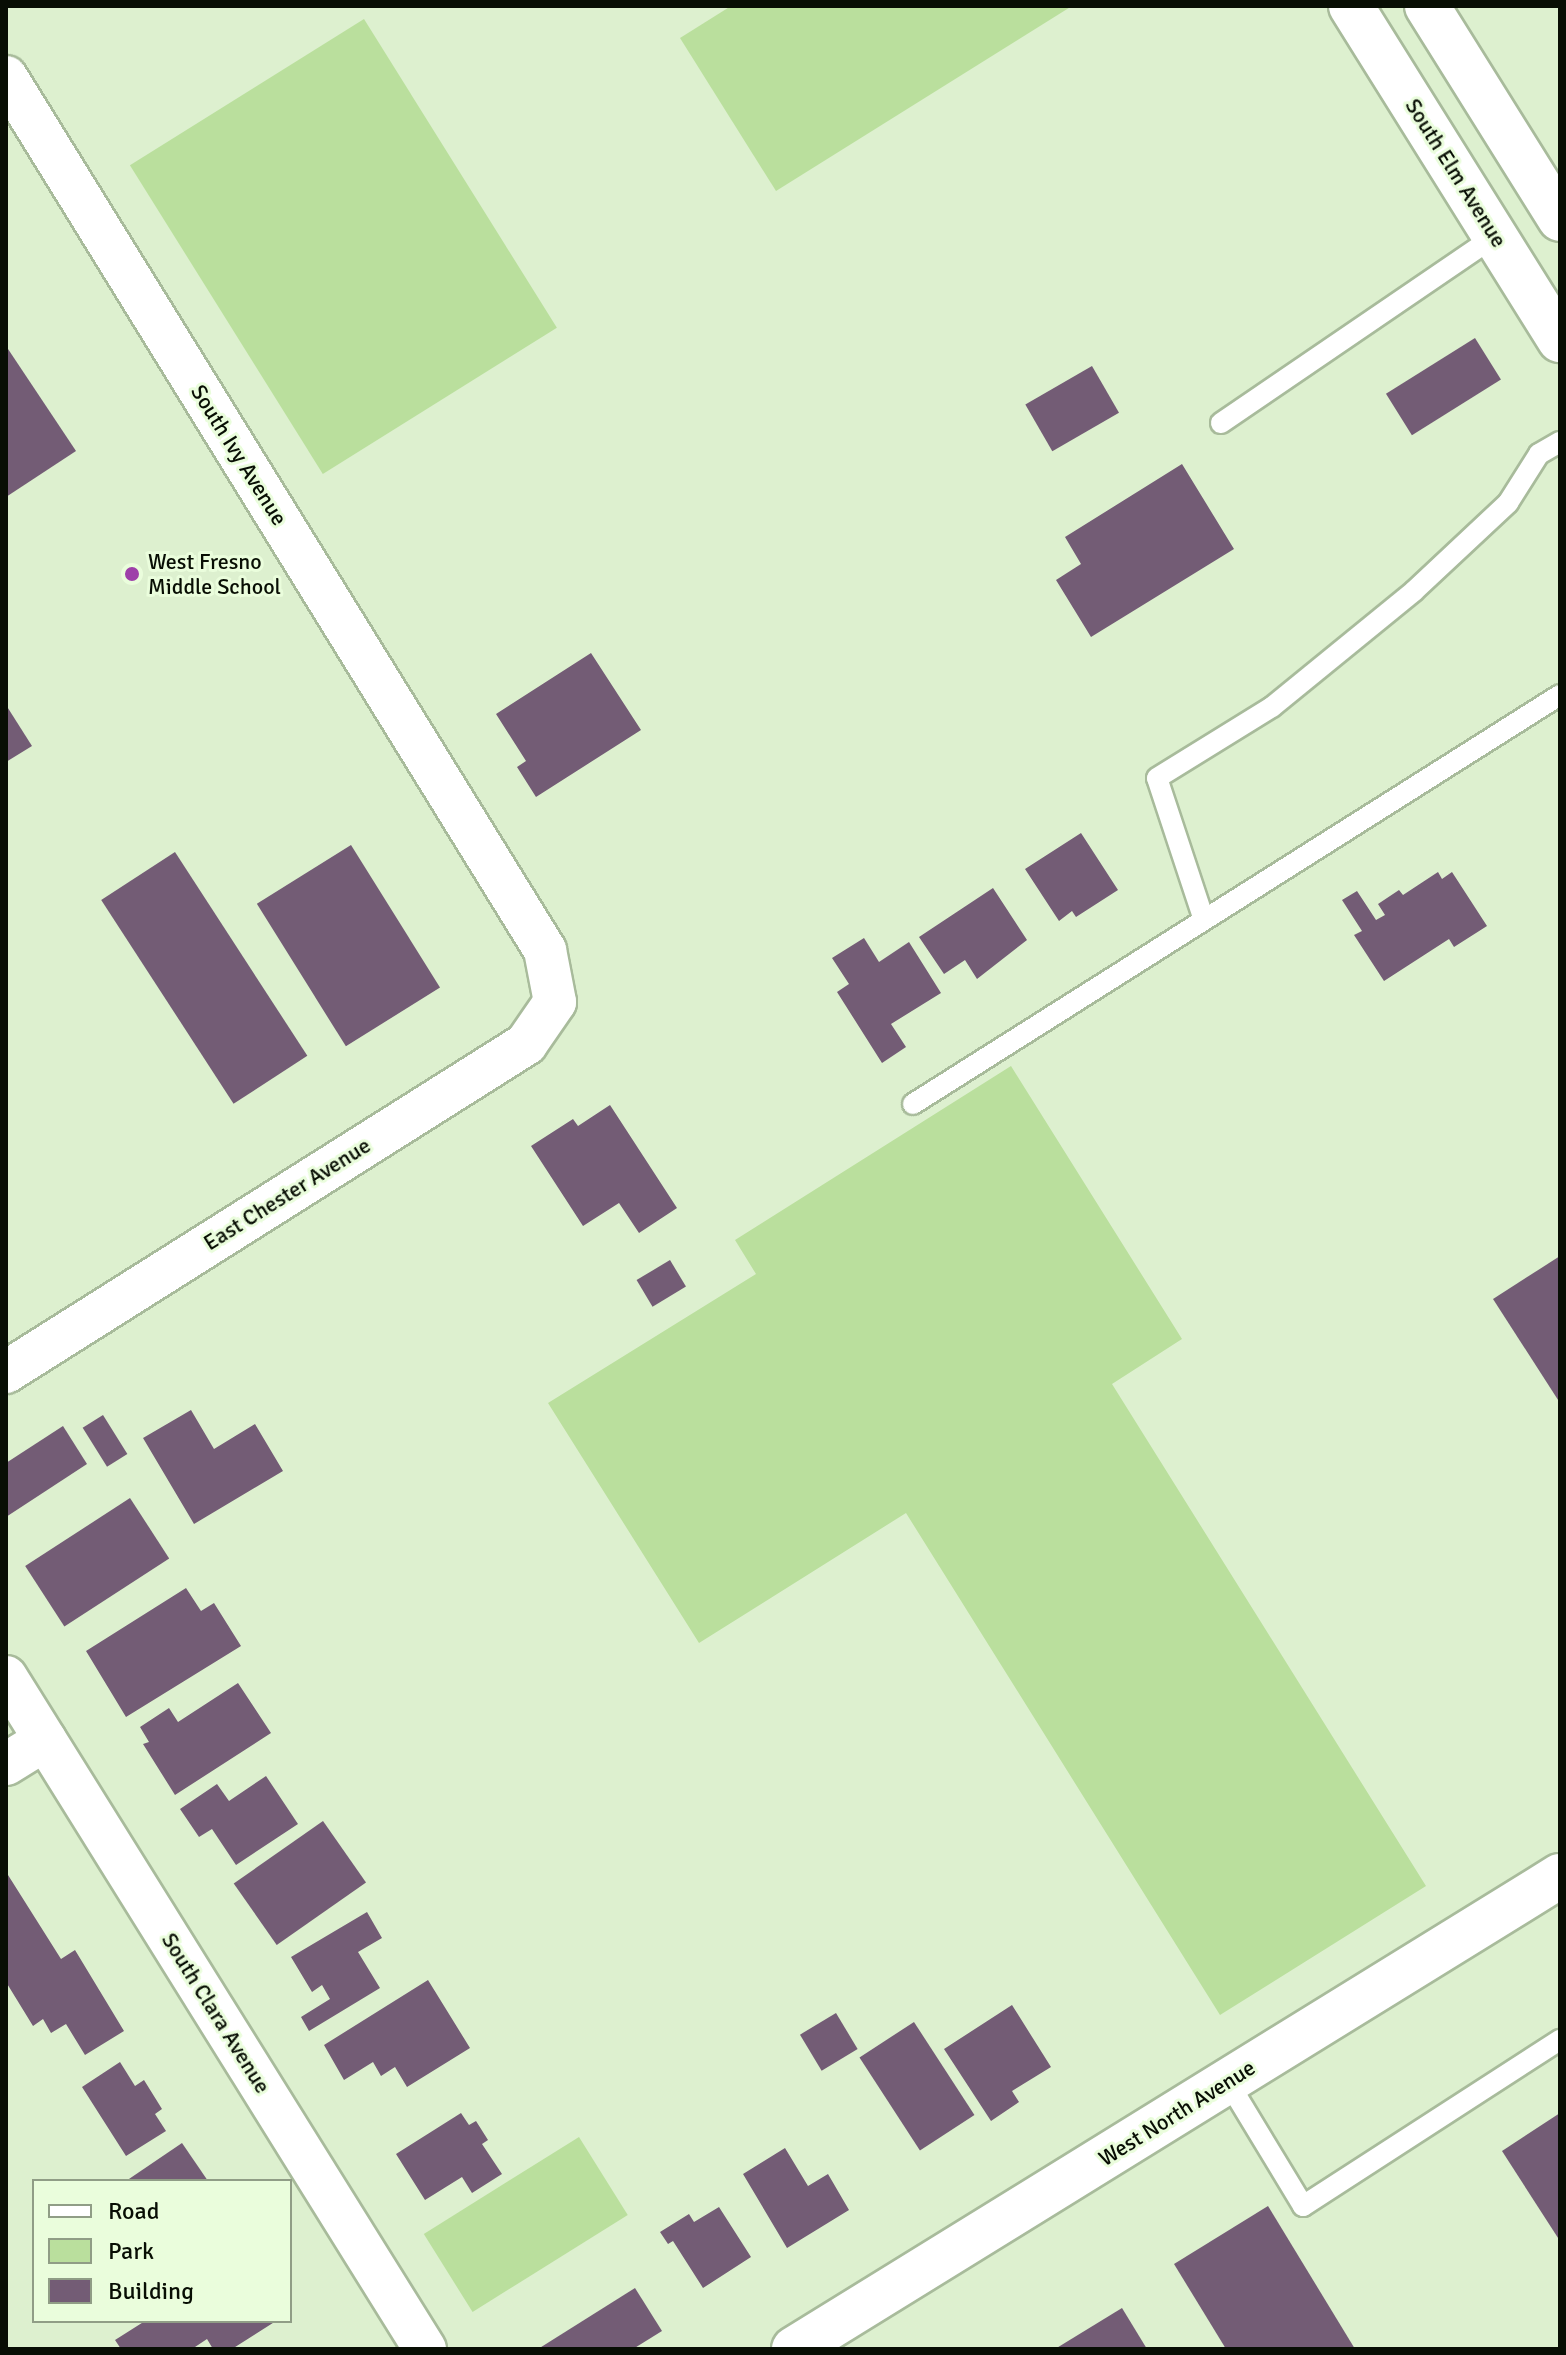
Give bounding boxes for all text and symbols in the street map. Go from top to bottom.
street label: South Elm Avenue [1400,94,1512,252]
street label: South Ivy Avenue [185,380,293,530]
place label: West Fresno Middle School [148,548,281,600]
marker: West Fresno Middle School [123,565,141,583]
street label: East Chester Avenue [199,1132,375,1256]
street label: South Clara Avenue [156,1928,276,2098]
street label: West North Avenue [1094,2054,1260,2172]
legend [32,2179,292,2323]
text: Road [108,2196,159,2226]
text: Park [108,2236,154,2266]
text: Building [108,2276,194,2306]

